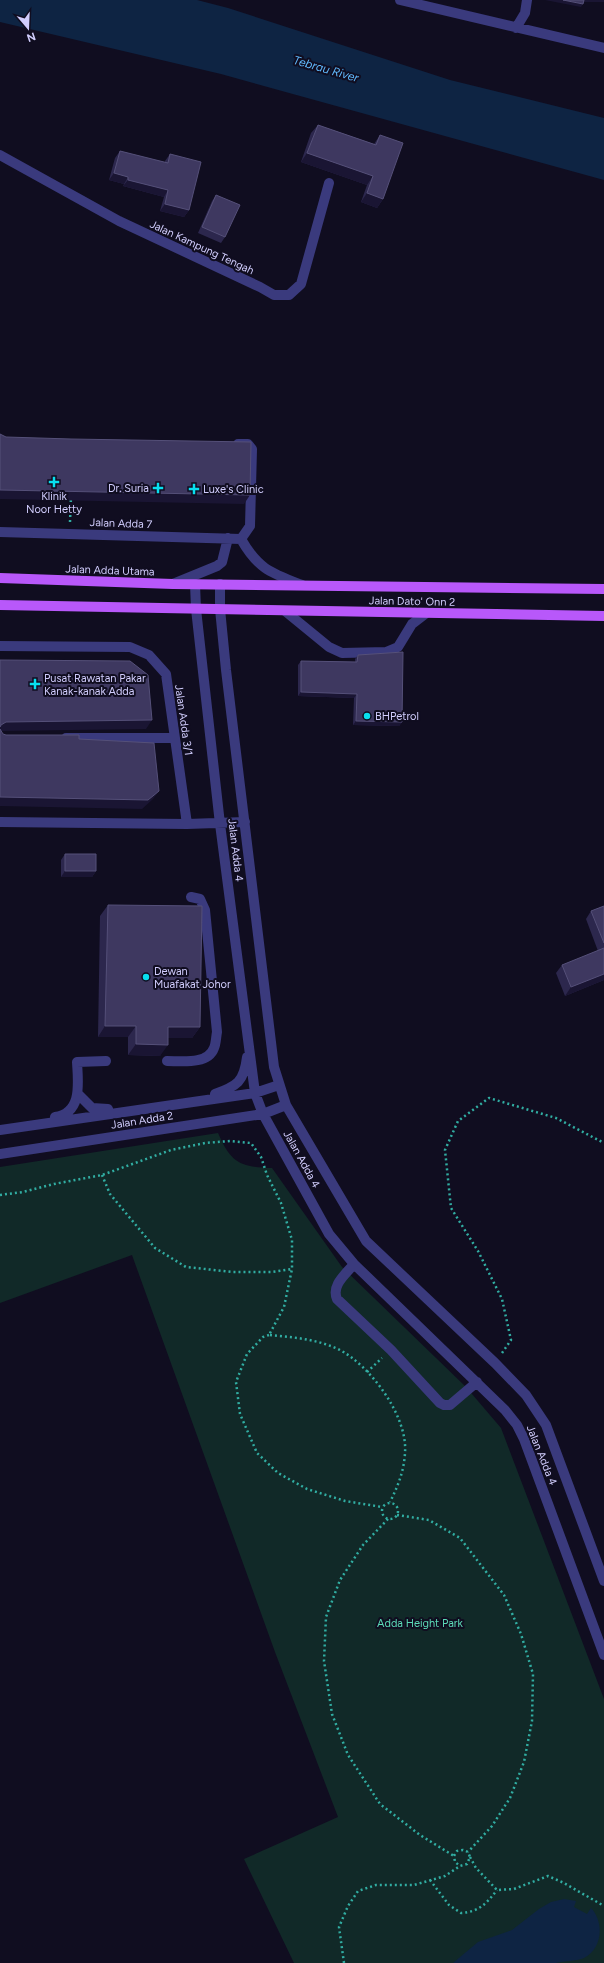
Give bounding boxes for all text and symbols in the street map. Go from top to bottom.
north arrow [8,8,48,48]
text: N [25,29,37,45]
water label: Tebrau River [292,53,361,85]
street label: Jalan Kampung Tengah [148,218,256,277]
marker: Klinik Noor Hetty [48,476,60,488]
place label: Dr. Suria [108,482,149,495]
marker: Dr. Suria [152,482,164,494]
marker: Luxe's Clinic [188,483,200,495]
place label: Luxe's Clinic [203,483,264,496]
place label: Klinik Noor Hetty [26,490,82,516]
street label: Jalan Adda 7 [89,516,153,531]
street label: Jalan Adda Utama [65,562,155,579]
street label: Jalan Dato' Onn 2 [369,594,455,609]
place label: Pusat Rawatan Pakar Kanak-kanak Adda [44,672,146,698]
marker: Pusat Rawatan Pakar Kanak-kanak Adda [29,678,41,690]
street label: Jalan Adda 3/1 [172,684,195,756]
place label: BHPetrol [375,710,419,723]
marker: BHPetrol [362,711,372,721]
street label: Jalan Adda 4 [225,818,246,883]
place label: Dewan Muafakat Johor [154,965,231,991]
marker: Dewan Muafakat Johor [141,972,151,982]
street label: Jalan Adda 2 [110,1109,174,1132]
street label: Jalan Adda 4 [280,1128,323,1190]
street label: Jalan Adda 4 [524,1423,560,1487]
park label: Adda Height Park [377,1617,464,1630]

